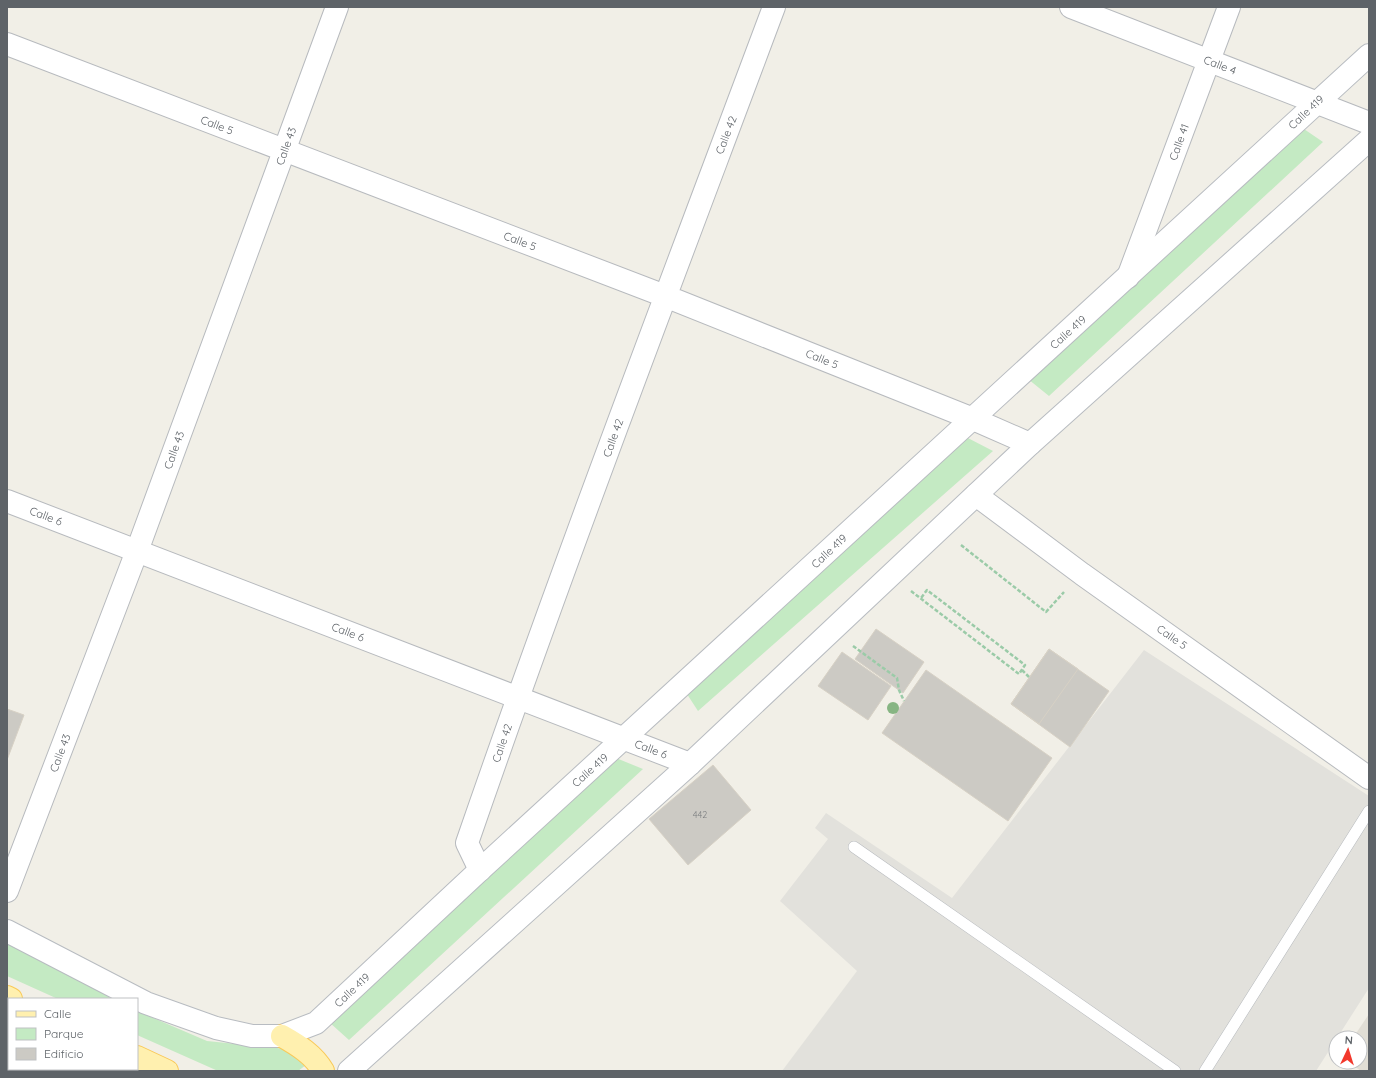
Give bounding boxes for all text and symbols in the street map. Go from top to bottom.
street label: Calle 4 [1202,52,1238,78]
street label: Calle 419 [1285,92,1327,132]
street label: Calle 5 [199,112,235,138]
street label: Calle 42 [712,114,740,156]
street label: Calle 41 [1166,122,1192,162]
street label: Calle 43 [273,125,299,167]
street label: Calle 5 [502,228,538,254]
street label: Calle 419 [1047,312,1089,352]
street label: Calle 5 [804,346,840,372]
street label: Calle 42 [600,417,626,459]
street label: Calle 43 [161,429,187,471]
street label: Calle 6 [28,503,64,529]
street label: Calle 419 [808,531,850,571]
street label: Calle 6 [330,619,366,645]
street label: Calle 5 [1154,622,1190,652]
street label: Calle 42 [489,722,515,764]
street label: Calle 43 [46,732,74,774]
street label: Calle 6 [633,736,669,762]
street label: Calle 419 [569,750,611,790]
house number: 442 [693,809,707,820]
street label: Calle 419 [331,970,373,1010]
legend [8,998,138,1070]
text: Calle [44,1006,72,1021]
text: Parque [44,1026,84,1041]
north arrow [1328,1030,1368,1070]
text: N [1344,1033,1353,1047]
text: Edificio [44,1046,84,1061]

